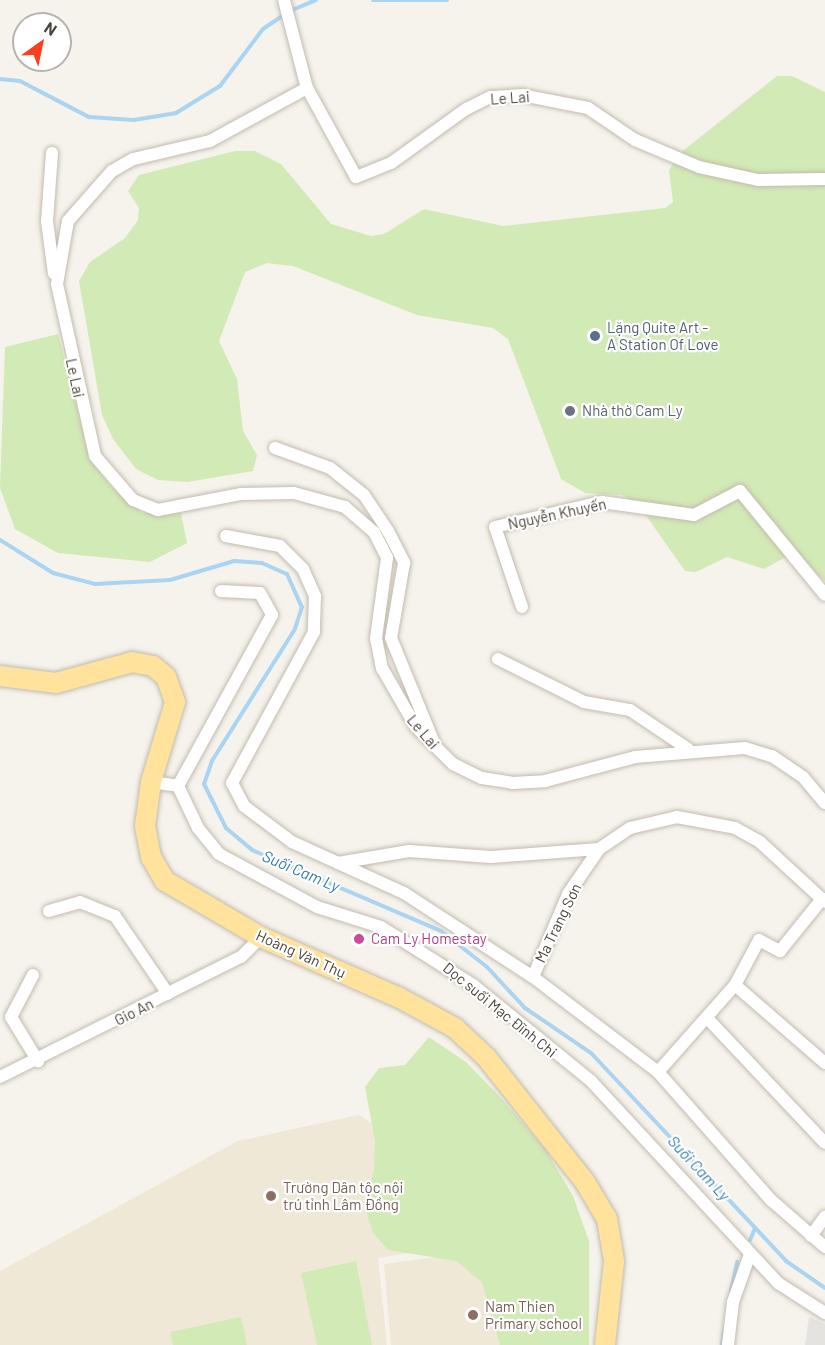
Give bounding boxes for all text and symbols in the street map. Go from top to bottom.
north arrow [12,12,72,72]
text: N [41,17,61,39]
street label: Le Lai [490,88,530,108]
place label: Lặng Quite Art - A Station Of Love [607,318,718,353]
marker: Lặng Quite Art - A Station Of Love [588,329,602,343]
street label: Le Lai [62,357,88,399]
place label: Nhà thờ Cam Ly [582,402,683,420]
marker: Nhà thờ Cam Ly [563,404,577,418]
street label: Nguyễn Khuyến [506,495,608,533]
street label: Le Lai [403,711,443,753]
water label: Suối Cam Ly [259,846,343,896]
street label: Ma Trang Sơn [531,880,585,966]
street label: Hoàng Văn Thụ [253,926,349,982]
place label: Cam Ly Homestay [371,930,487,948]
marker: Cam Ly Homestay [352,932,366,946]
street label: Dọc suối Mạc Đĩnh Chi [440,959,560,1061]
street label: Gio An [111,995,157,1029]
water label: Suối Cam Ly [664,1131,734,1205]
place label: Trường Dân tộc nội trú tỉnh Lâm Đồng [283,1178,403,1213]
marker: Trường Dân tộc nội trú tỉnh Lâm Đồng [264,1189,278,1203]
place label: Nam Thien Primary school [485,1297,582,1332]
marker: Nam Thien Primary school [466,1308,480,1322]

